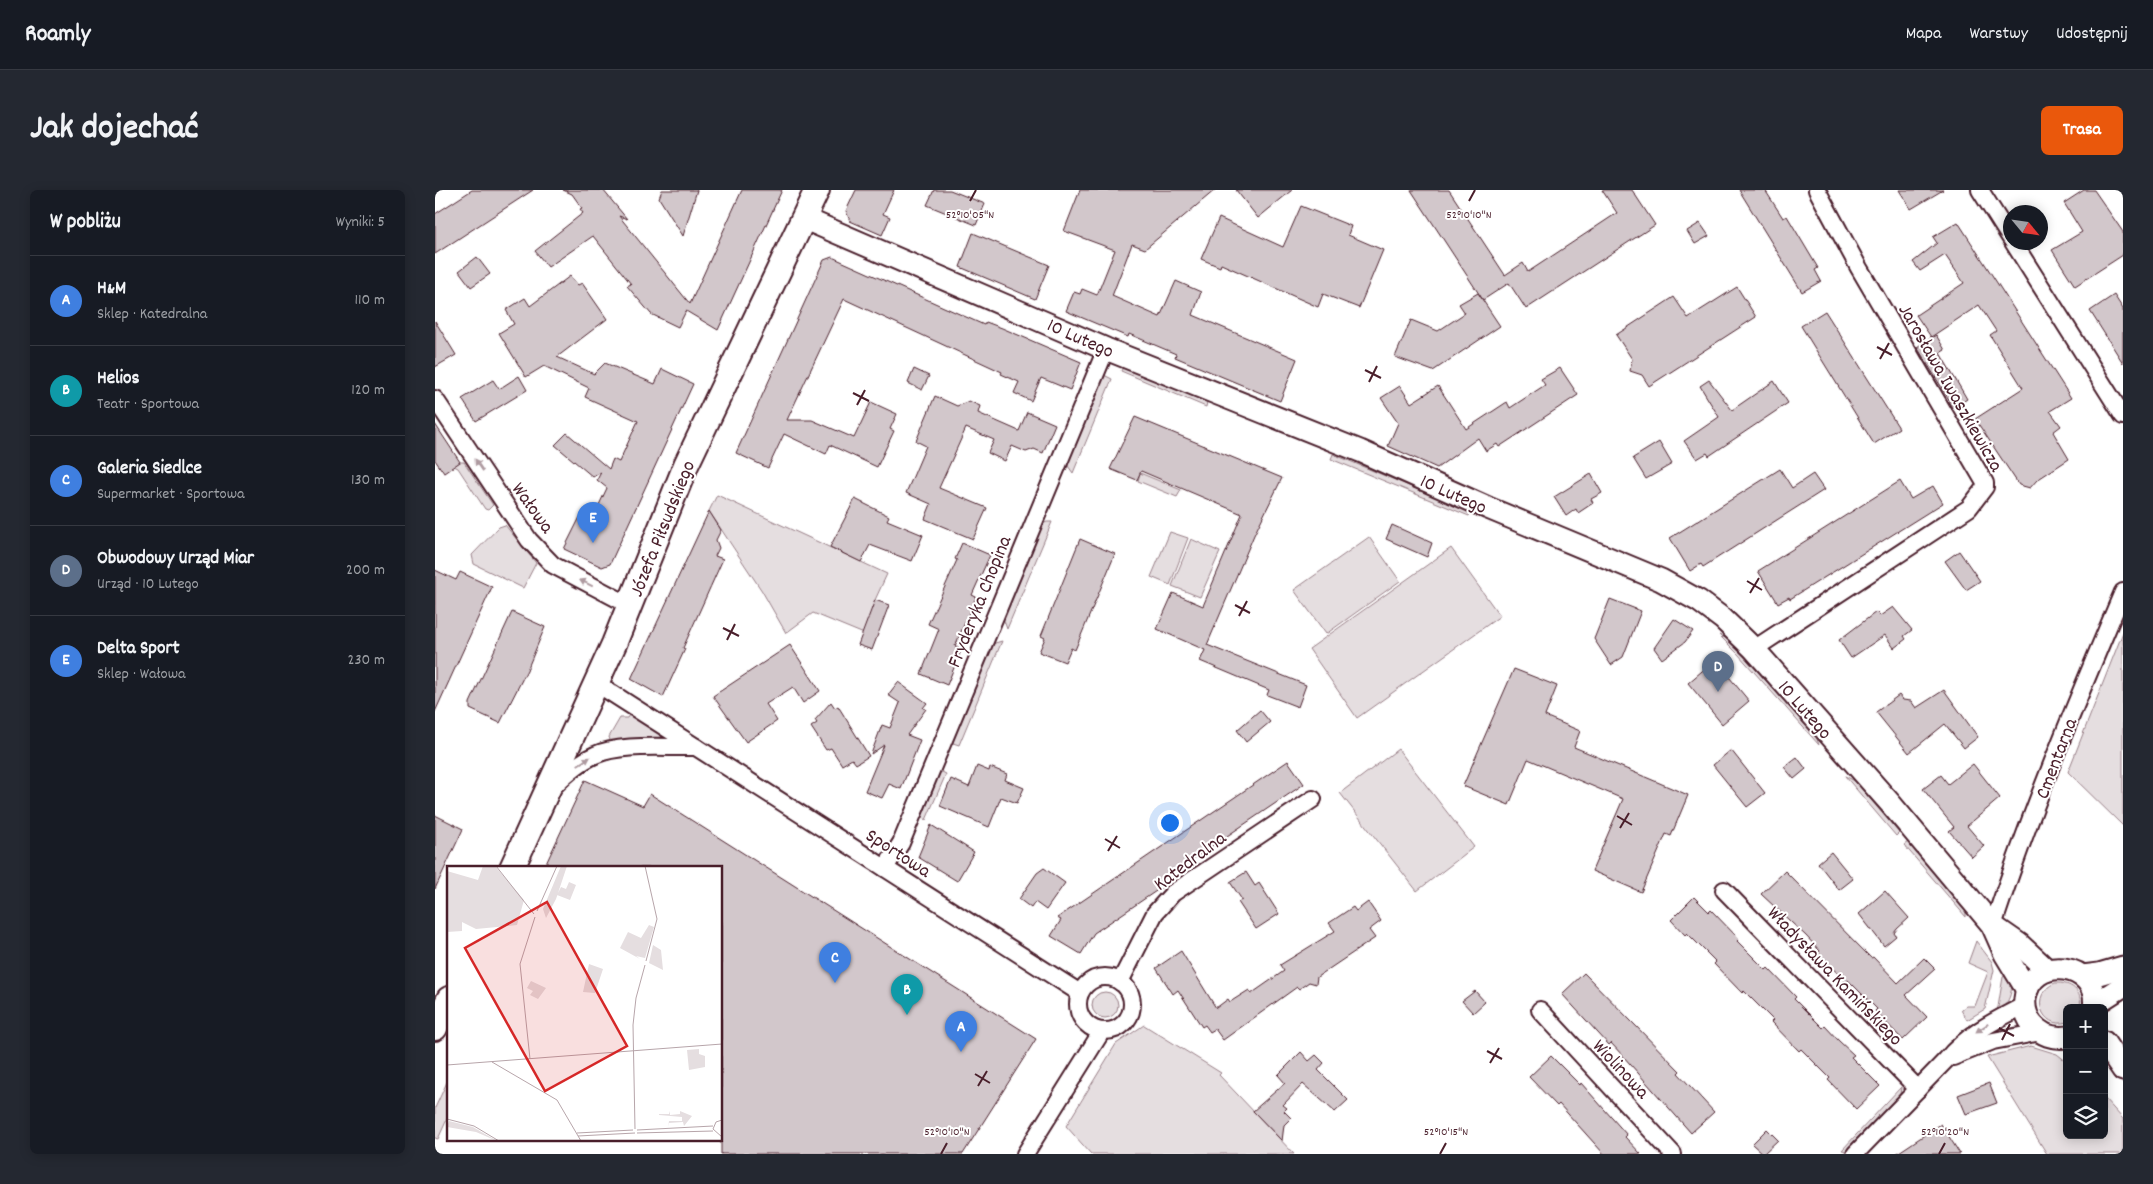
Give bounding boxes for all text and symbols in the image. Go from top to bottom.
text: Roamly [25,18,91,52]
text: Mapa [1906,22,1942,47]
text: Warstwy [1970,22,2028,47]
text: Udostępnij [2056,22,2128,47]
text: Jak dojechać [30,105,199,155]
button: Trasa [2041,106,2123,155]
north arrow [2003,205,2048,250]
text: 52°10'05"N [946,207,994,224]
text: 52°10'10"N [1446,207,1492,224]
text: W pobliżu [50,208,121,238]
text: Wyniki: 5 [336,211,385,234]
text: H&M [97,276,126,303]
text: A [62,289,70,312]
text: 110 m [355,289,385,312]
street label: Jarosława Iwaszkiewicza [1890,299,2009,478]
text: Sklep · Katedralna [97,303,207,326]
street label: 10 Lutego [1042,313,1118,367]
text: Helios [97,366,140,393]
text: B [62,379,70,402]
text: 120 m [351,379,385,402]
text: Teatr · Sportowa [97,393,199,416]
text: Galeria Siedlce [97,456,202,483]
street label: Józefa Piłsudskiego [624,457,704,601]
one-way arrow [474,458,483,472]
text: C [62,469,70,492]
text: 130 m [351,469,385,492]
street label: 10 Lutego [1415,469,1491,523]
street label: Wałowa [503,477,560,541]
text: Supermarket · Sportowa [97,483,245,506]
pin: E [577,502,609,543]
street label: Fryderyka Chopina [942,532,1020,672]
text: Obwodowy Urząd Miar [97,546,254,573]
text: D [62,559,70,582]
text: 200 m [346,559,385,582]
text: Urząd · 10 Lutego [97,573,199,596]
one-way arrow [578,579,593,588]
text: Delta Sport [97,636,180,663]
text: E [62,649,70,672]
text: 230 m [348,649,385,672]
pin: D [1702,651,1734,692]
text: Sklep · Wałowa [97,663,186,686]
street label: 10 Lutego [1770,675,1837,747]
street label: Cmentarna [2030,714,2086,804]
one-way arrow [578,757,591,766]
your location [1157,810,1183,836]
street label: Sportowa [859,823,936,886]
street label: Katedralna [1149,825,1233,899]
inset map [447,866,723,1142]
street label: Władysława Kamińskiego [1759,901,1908,1053]
pin: C [819,942,851,983]
pin: B [891,974,923,1015]
map controls [2063,1004,2108,1139]
button: + [2063,1004,2108,1049]
pin: A [945,1011,977,1052]
one-way arrow [1976,1023,1989,1033]
street label: Wiolinowa [1585,1034,1655,1107]
button: − [2063,1049,2108,1094]
button: layers [2063,1094,2108,1139]
text: 52°10'10"N [924,1124,970,1141]
text: 52°10'15"N [1424,1124,1468,1141]
text: 52°10'20"N [1921,1124,1969,1141]

